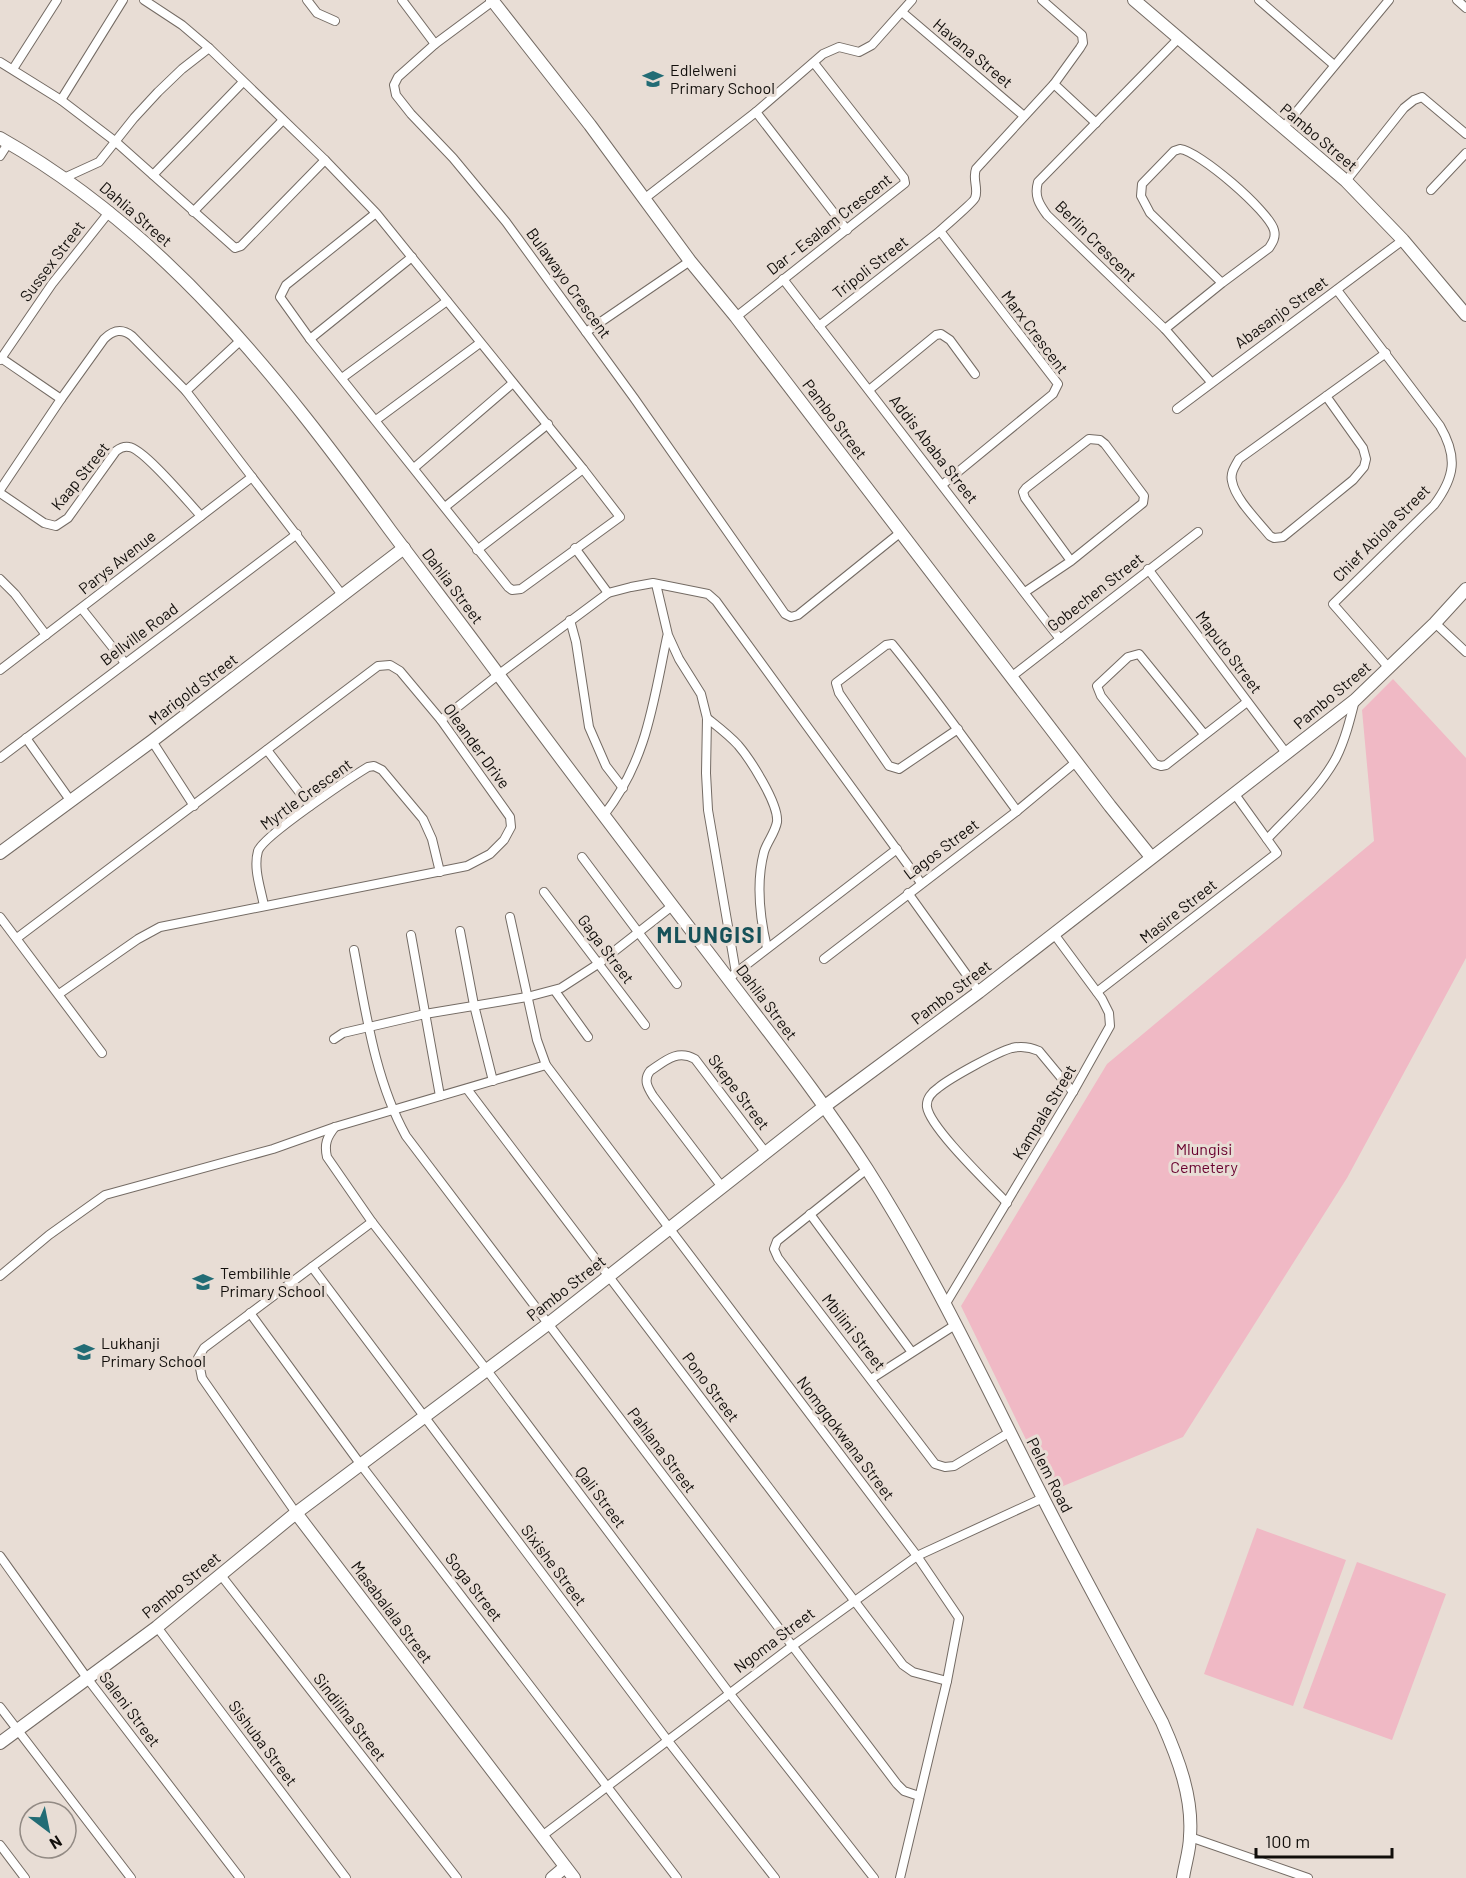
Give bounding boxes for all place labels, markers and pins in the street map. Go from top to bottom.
place label: Edlelweni Primary School [670,60,775,97]
school or university icon: Edlelweni Primary School [641,67,665,91]
place label: Tembilihle Primary School [220,1263,325,1300]
school or university icon: Tembilihle Primary School [191,1270,215,1294]
place label: Lukhanji Primary School [101,1333,206,1370]
school or university icon: Lukhanji Primary School [72,1340,96,1364]

